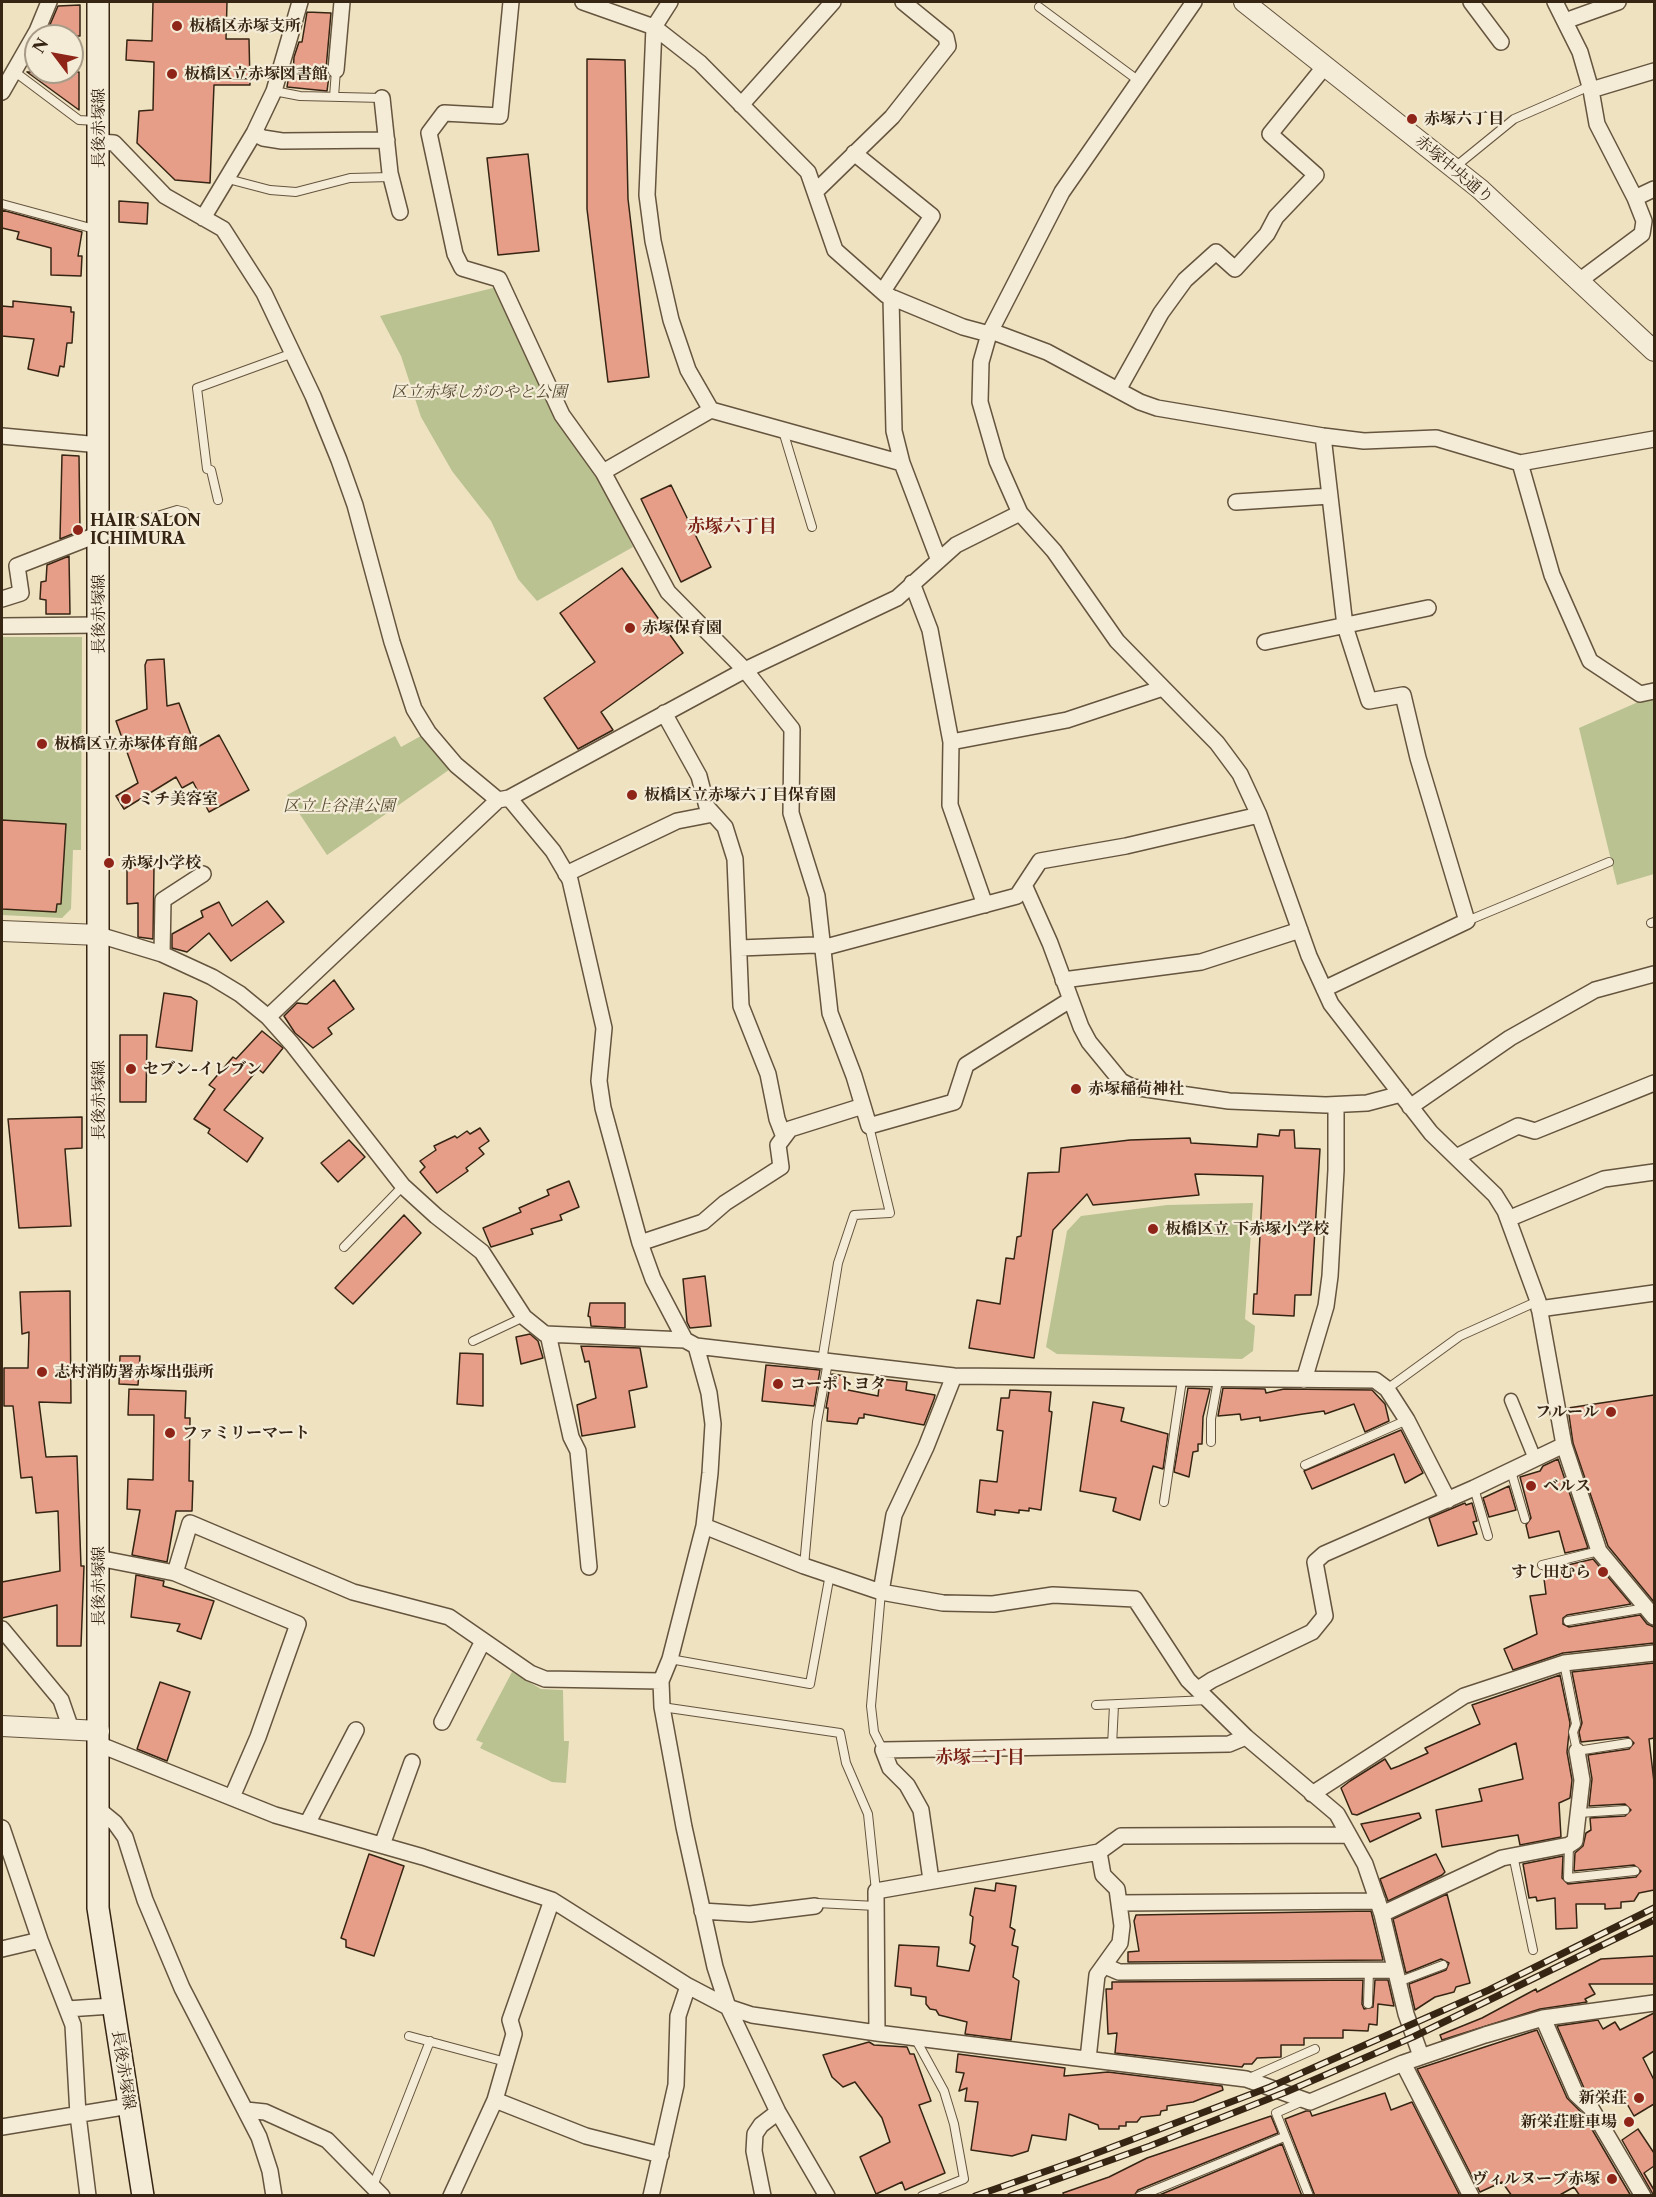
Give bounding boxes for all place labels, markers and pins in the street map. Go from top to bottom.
place label: 板橋区赤塚支所 [189,16,301,36]
marker: 板橋区赤塚支所 [170,19,184,33]
place label: 板橋区立赤塚図書館 [184,64,328,84]
marker: 板橋区立赤塚図書館 [165,67,179,81]
place label: 赤塚六丁目 [1424,109,1504,129]
marker: 赤塚六丁目 [1405,112,1419,126]
place label: HAIR SALON ICHIMURA [90,511,201,549]
marker: HAIR SALON ICHIMURA [71,523,85,537]
place label: 赤塚保育園 [642,618,722,638]
marker: 赤塚保育園 [623,621,637,635]
place label: 板橋区立赤塚体育館 [54,734,198,754]
marker: 板橋区立赤塚体育館 [35,737,49,751]
place label: 板橋区立赤塚六丁目保育園 [644,785,836,805]
marker: 板橋区立赤塚六丁目保育園 [625,788,639,802]
place label: ミチ美容室 [138,789,218,809]
marker: ミチ美容室 [119,792,133,806]
place label: 赤塚小学校 [121,853,201,873]
marker: 赤塚小学校 [102,856,116,870]
place label: セブン-イレブン [143,1059,262,1079]
marker: セブン-イレブン [124,1062,138,1076]
place label: 赤塚稲荷神社 [1088,1079,1184,1099]
marker: 赤塚稲荷神社 [1069,1082,1083,1096]
place label: 板橋区立 下赤塚小学校 [1165,1219,1329,1239]
marker: 板橋区立 下赤塚小学校 [1146,1222,1160,1236]
place label: 志村消防署赤塚出張所 [54,1362,214,1382]
marker: 志村消防署赤塚出張所 [35,1365,49,1379]
place label: コーポトヨタ [790,1374,886,1394]
marker: コーポトヨタ [771,1377,785,1391]
place label: フルール [1535,1402,1599,1422]
marker: フルール [1604,1405,1618,1419]
place label: ファミリーマート [182,1423,310,1443]
marker: ファミリーマート [163,1426,177,1440]
place label: ベルス [1543,1476,1591,1496]
marker: ベルス [1524,1479,1538,1493]
place label: すし田むら [1511,1562,1591,1582]
marker: すし田むら [1596,1565,1610,1579]
place label: 新栄荘 [1579,2088,1627,2108]
marker: 新栄荘 [1632,2091,1646,2105]
place label: 新栄荘駐車場 [1521,2112,1617,2132]
marker: 新栄荘駐車場 [1622,2115,1636,2129]
place label: ヴィルヌーブ赤塚 [1472,2169,1600,2189]
marker: ヴィルヌーブ赤塚 [1605,2172,1619,2186]

